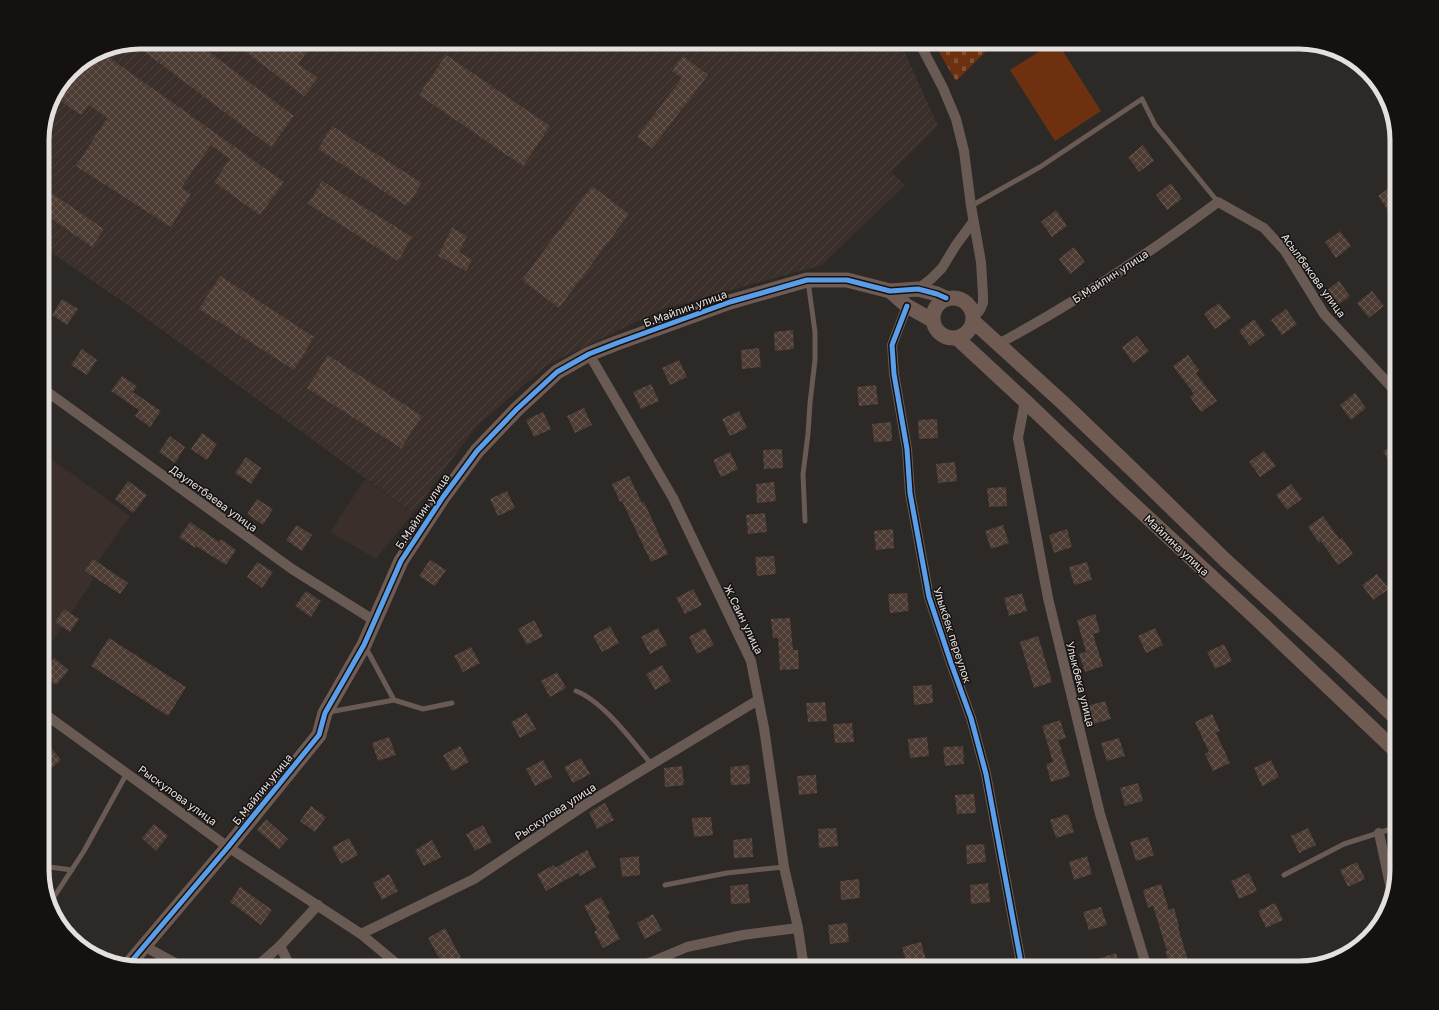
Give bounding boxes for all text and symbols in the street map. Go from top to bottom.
street label: Асылбекова улица [1279,230,1349,320]
street label: Б.Майлин улица [1070,247,1150,305]
street label: Б.Майлин улица [642,287,728,329]
street label: Даулетбаева улица [168,462,260,534]
street label: Б.Майлин улица [392,471,452,551]
street label: Майлина улица [1142,512,1212,578]
street label: Ж.Саин улица [722,582,766,656]
street label: Улыкбек переулок [931,585,975,685]
street label: Улыкбека улица [1064,640,1098,728]
street label: Б.Майлин улица [229,751,295,827]
street label: Рыскулова улица [136,762,220,828]
street label: Рыскулова улица [512,780,598,842]

